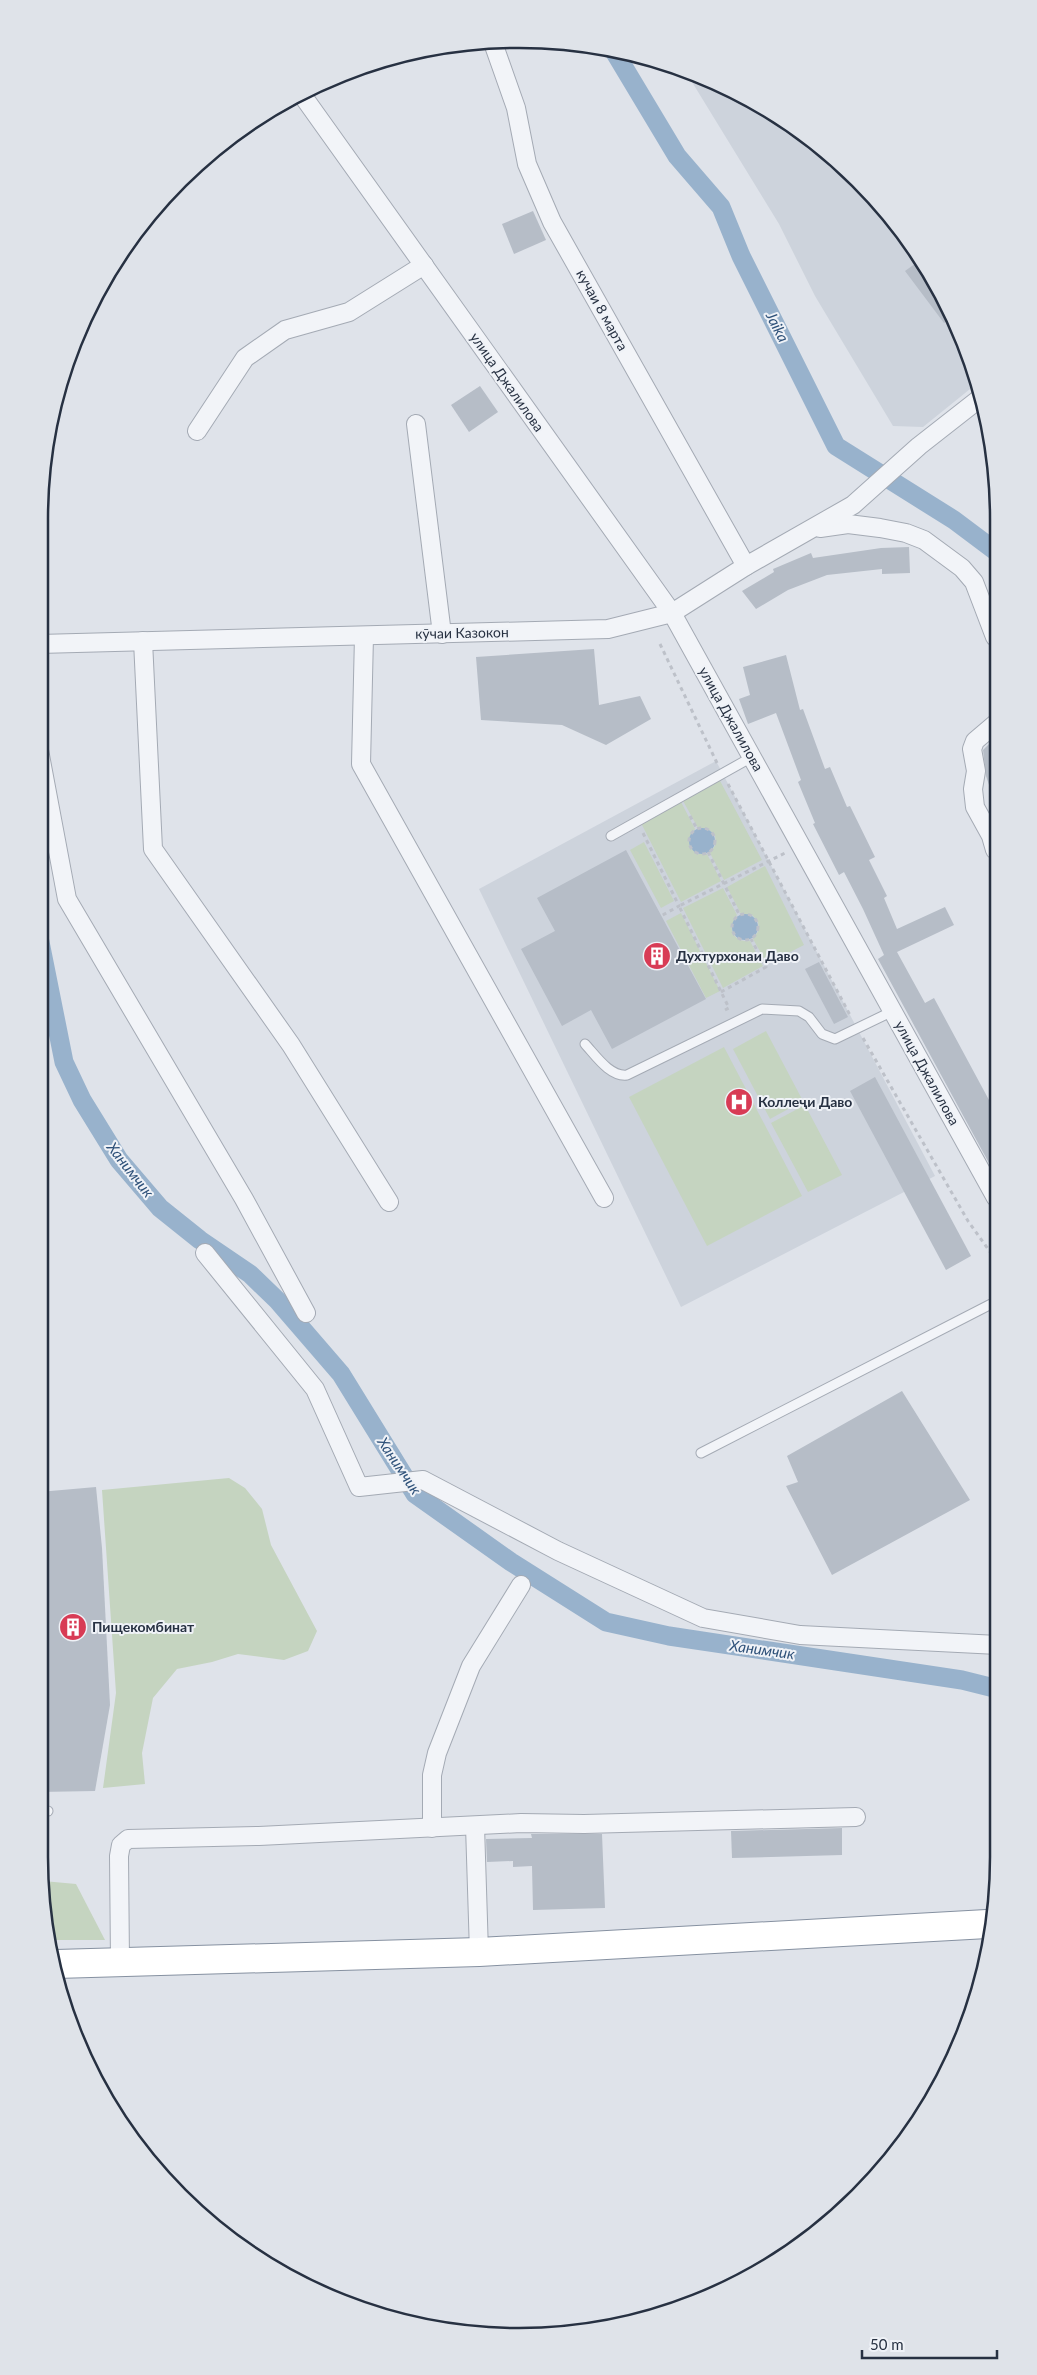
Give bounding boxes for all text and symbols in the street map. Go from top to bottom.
street label: кучаи 8 марта [573,266,632,353]
water label: Jaika [762,308,793,345]
street label: улица Джалилова [467,329,548,435]
street label: кӯчаи Казокон [415,623,509,642]
street label: улица Джалилова [696,663,767,774]
building icon: Духтурхонаи Даво [642,941,672,971]
place label: Духтурхонаи Даво [676,947,799,964]
street label: улица Джалилова [892,1017,963,1128]
hospital icon: Коллеҷи Даво [724,1087,754,1117]
place label: Коллеҷи Даво [758,1093,852,1110]
water label: Ханимчик [103,1137,158,1201]
water label: Ханимчик [374,1433,426,1498]
building icon: Пищекомбинат [58,1612,88,1642]
place label: Пищекомбинат [92,1618,195,1635]
water label: Ханимчик [728,1635,796,1663]
scale bar [862,2328,997,2360]
text: 50 m [870,2335,904,2353]

